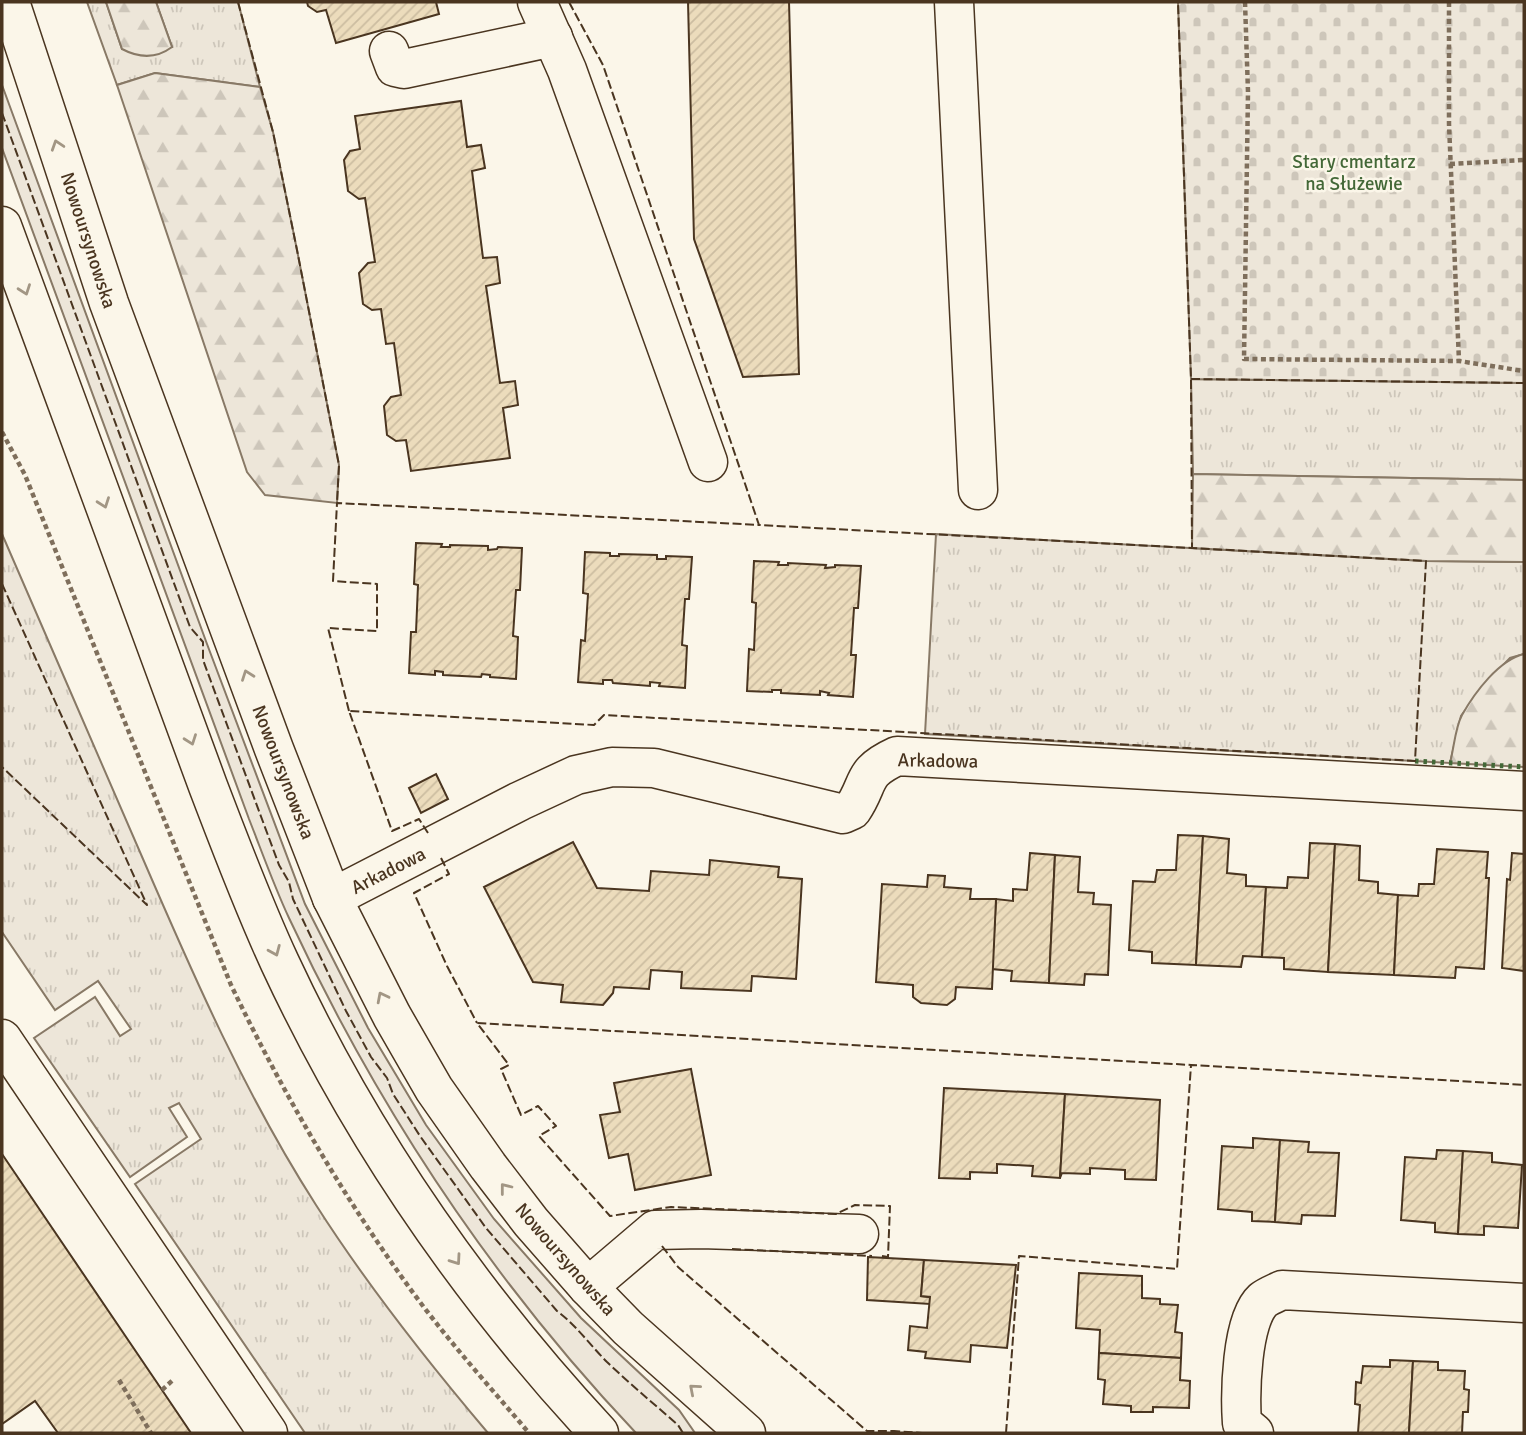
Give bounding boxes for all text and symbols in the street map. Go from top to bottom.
one-way arrow [51,139,66,151]
park label: Stary cmentarz na Służewie [1292,150,1416,196]
street label: Nowoursynowska [55,169,121,311]
one-way arrow [17,283,31,295]
one-way arrow [95,497,109,509]
one-way arrow [241,669,255,681]
street label: Nowoursynowska [246,702,320,843]
one-way arrow [183,733,197,745]
street label: Arkadowa [897,748,979,774]
street label: Arkadowa [347,842,430,900]
one-way arrow [266,944,280,956]
one-way arrow [376,992,390,1004]
one-way arrow [500,1183,513,1196]
street label: Nowoursynowska [510,1198,621,1321]
one-way arrow [448,1252,460,1265]
one-way arrow [690,1385,703,1397]

